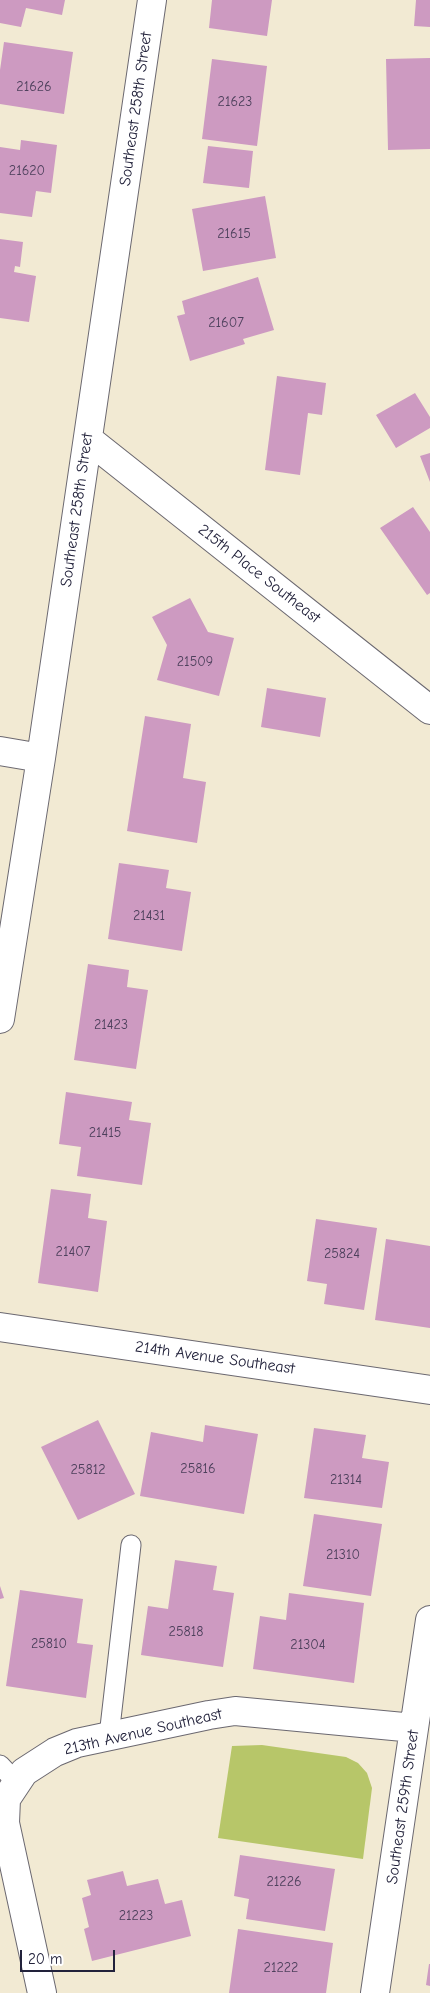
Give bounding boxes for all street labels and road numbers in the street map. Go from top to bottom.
street label: Southeast 258th Street [116,31,156,187]
street label: Southeast 258th Street [57,432,97,588]
street label: 215th Place Southeast [194,520,324,628]
street label: 214th Avenue Southeast [134,1337,296,1379]
street label: 213th Avenue Southeast [62,1704,224,1760]
street label: Southeast 259th Street [383,1729,423,1885]

